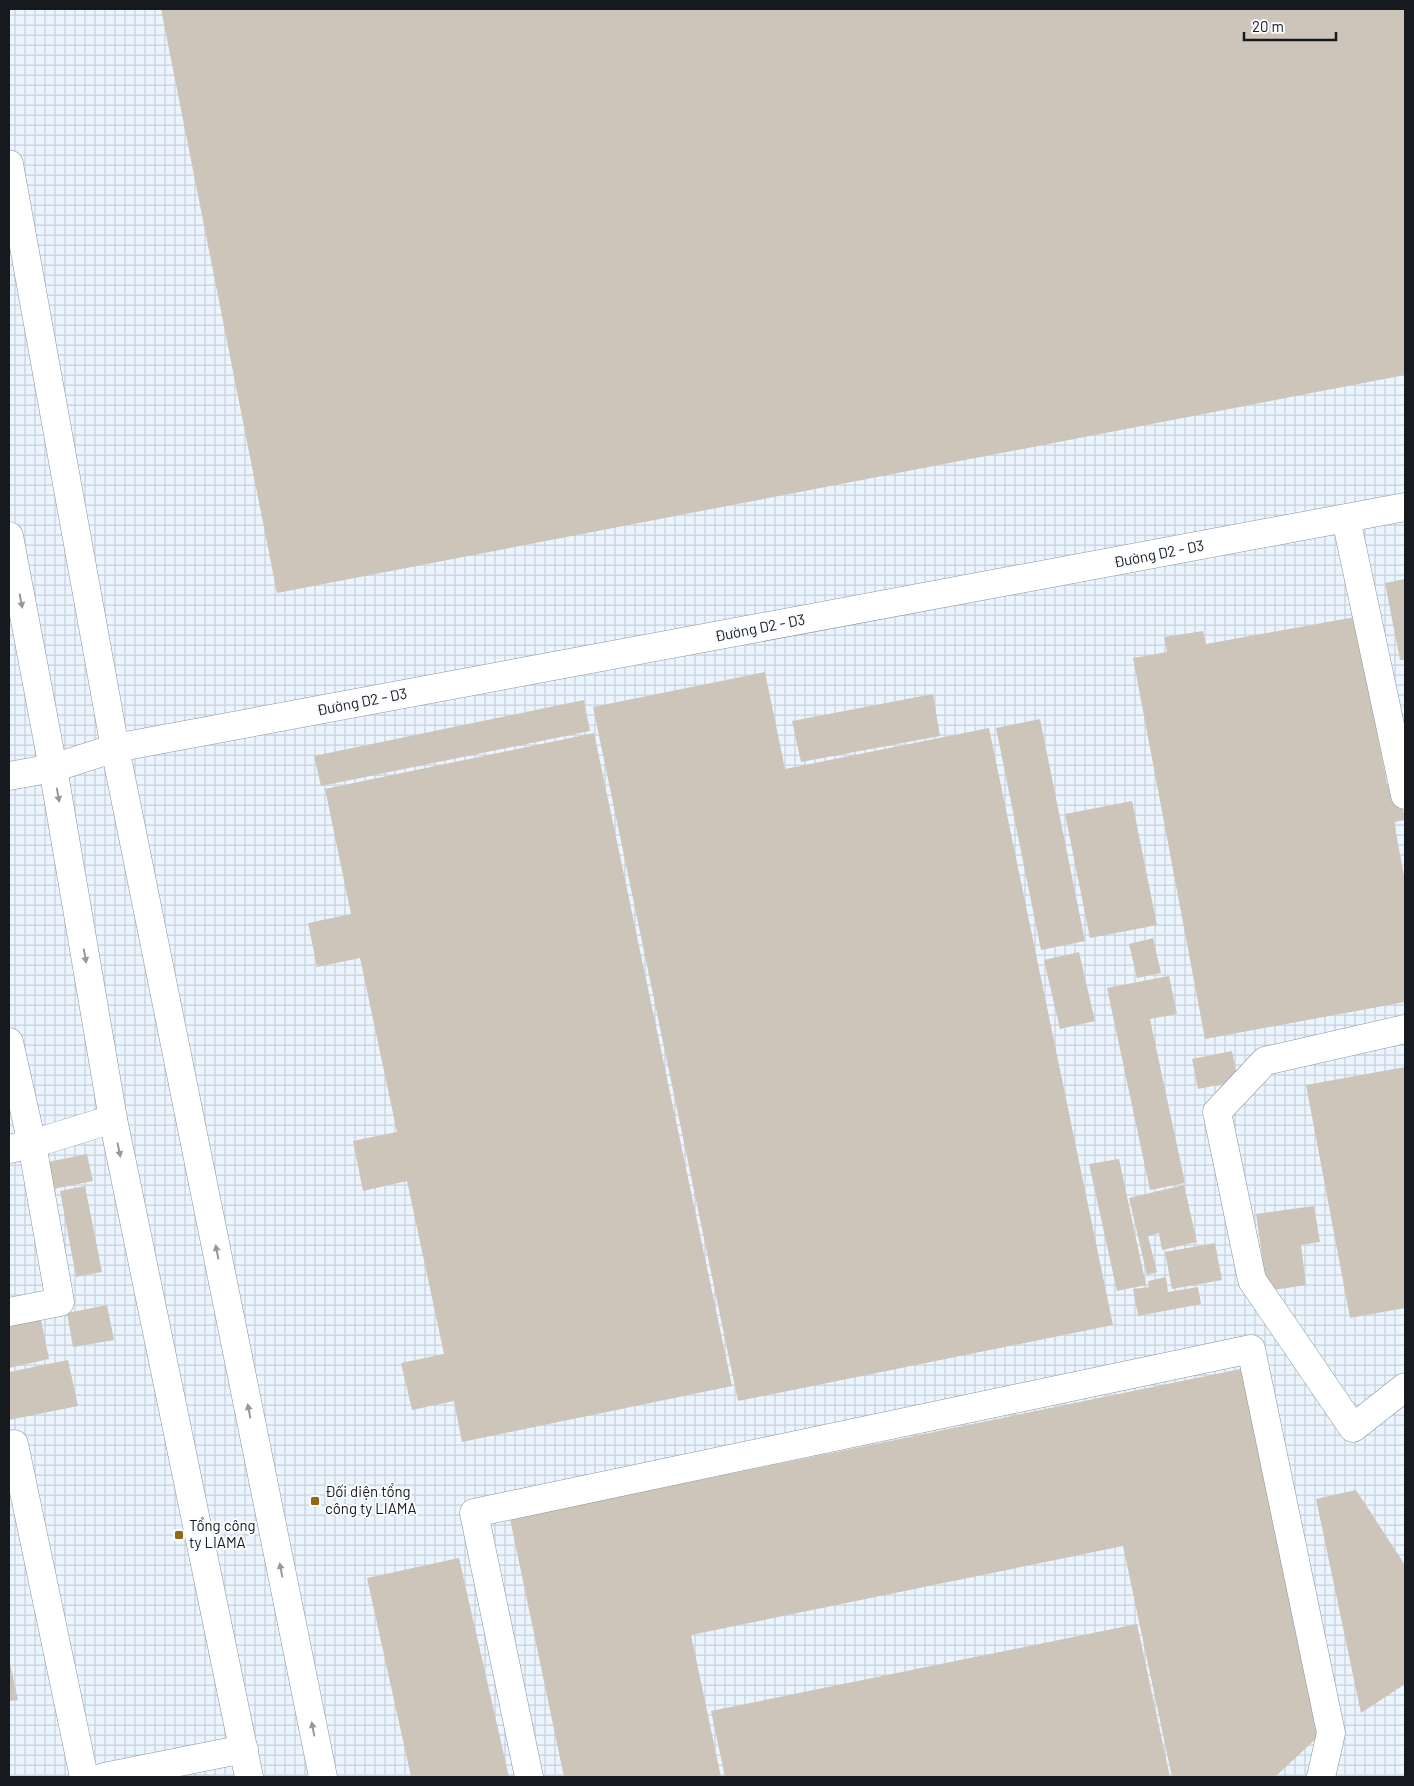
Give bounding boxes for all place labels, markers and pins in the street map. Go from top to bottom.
place label: Đối diện tổng công ty LIAMA [325,1482,417,1517]
marker: Đối diện tổng công ty LIAMA [309,1495,321,1507]
place label: Tổng công ty LIAMA [189,1516,256,1551]
marker: Tổng công ty LIAMA [173,1529,185,1541]

